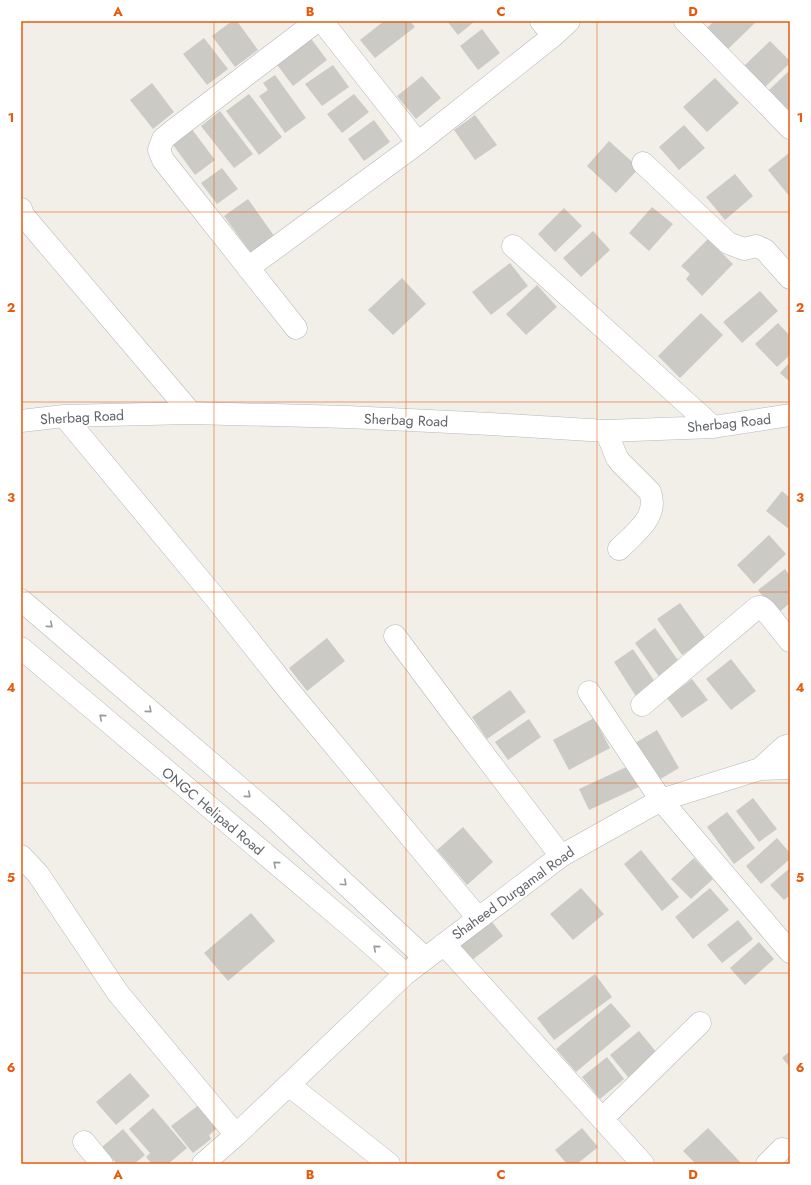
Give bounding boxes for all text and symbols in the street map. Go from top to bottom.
text: A [112,2,123,21]
text: B [306,2,315,21]
text: C [496,2,506,21]
text: D [688,2,698,21]
text: 1 [8,108,14,127]
text: 1 [797,108,803,127]
text: 2 [7,298,15,317]
text: 2 [796,298,804,317]
street label: Sherbag Road [39,405,125,429]
street label: Sherbag Road [364,409,448,431]
street label: Sherbag Road [686,409,772,437]
text: 3 [7,488,15,507]
text: 3 [796,488,804,507]
one-way arrow [46,621,53,628]
text: 4 [6,678,16,697]
text: 4 [795,678,805,697]
one-way arrow [144,706,152,713]
one-way arrow [99,714,107,721]
street label: ONGC Helipad Road [158,762,268,860]
one-way arrow [243,790,250,797]
street label: Shaheed Durgamal Road [448,842,578,944]
one-way arrow [274,861,281,868]
text: 5 [7,868,15,887]
text: 5 [796,868,804,887]
one-way arrow [339,878,346,885]
one-way arrow [373,945,380,952]
text: 6 [7,1058,16,1077]
text: 6 [796,1058,805,1077]
text: A [112,1165,123,1184]
text: B [306,1165,315,1184]
text: C [496,1165,506,1184]
text: D [688,1165,698,1184]

